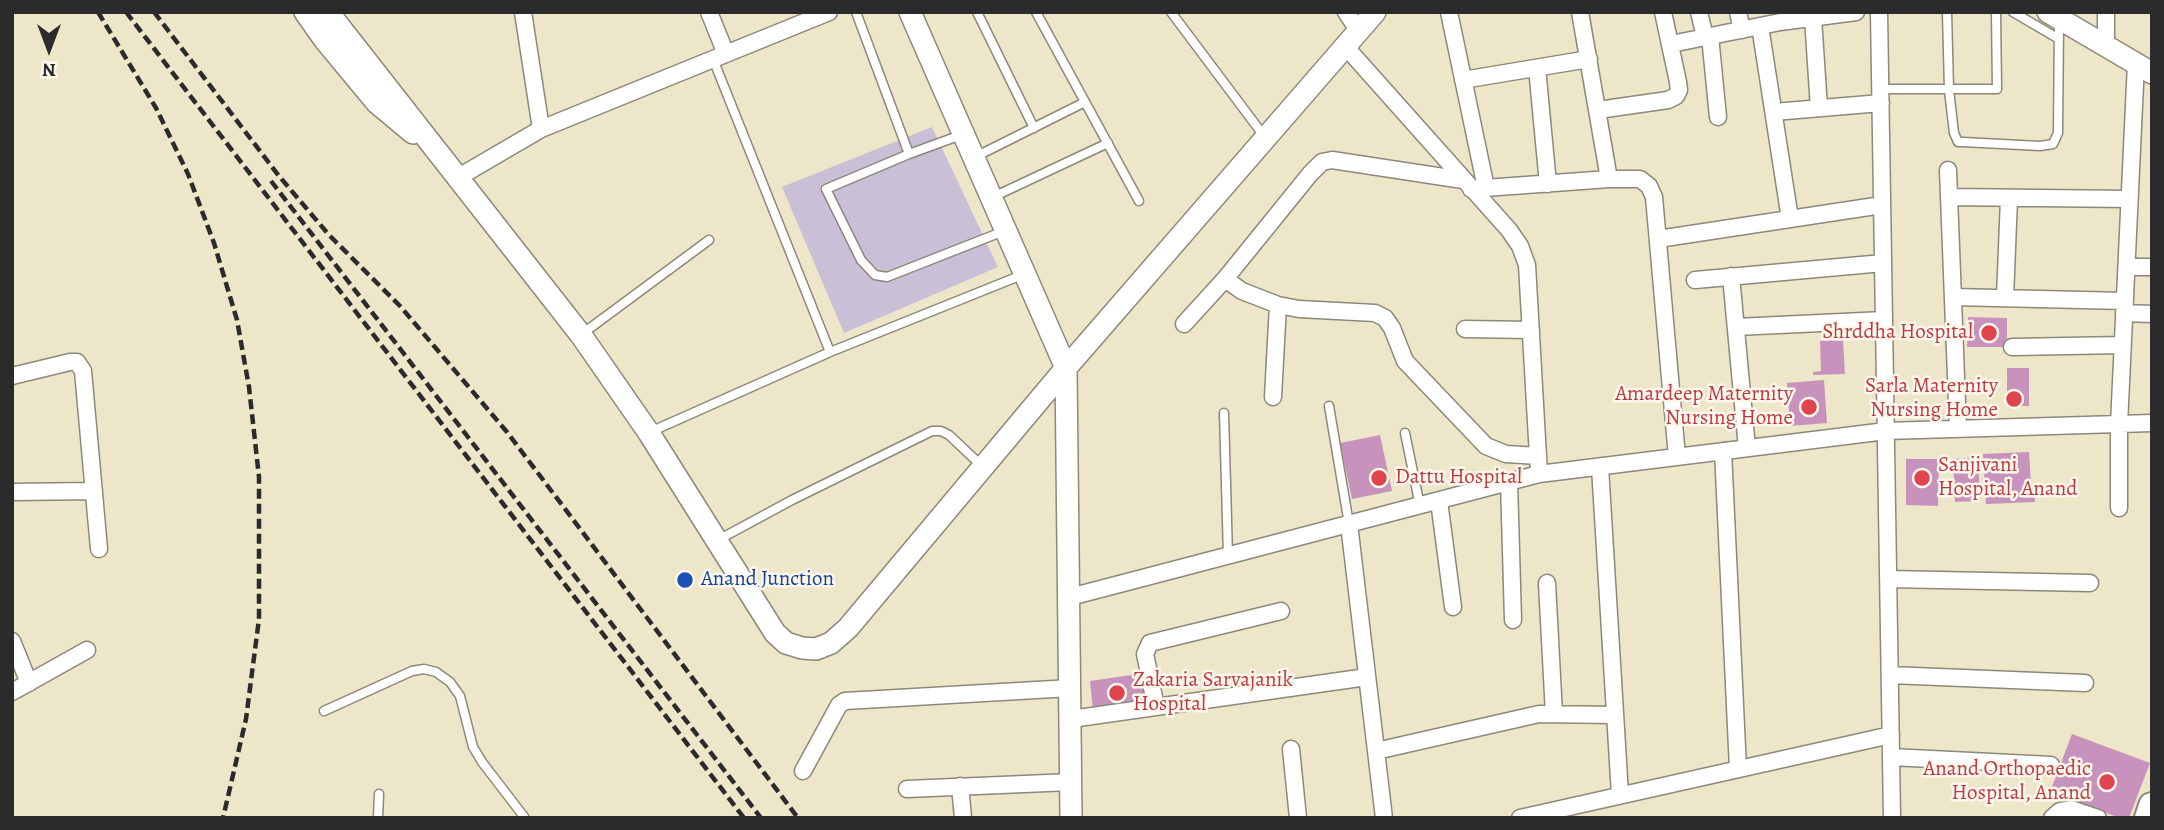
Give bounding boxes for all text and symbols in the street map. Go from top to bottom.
north arrow [14,14,84,84]
text: N [42,57,56,83]
place label: Shrddha Hospital [1822,320,1973,346]
marker: Shrddha Hospital [1979,323,1999,343]
place label: Sarla Maternity Nursing Home [1865,374,1998,424]
place label: Amardeep Maternity Nursing Home [1615,382,1793,432]
marker: Sarla Maternity Nursing Home [2004,389,2024,409]
marker: Amardeep Maternity Nursing Home [1799,397,1819,417]
place label: Sanjivani Hospital, Anand [1938,453,2077,503]
place label: Dattu Hospital [1395,465,1522,491]
marker: Dattu Hospital [1369,468,1389,488]
marker: Sanjivani Hospital, Anand [1912,468,1932,488]
place label: Anand Junction [701,567,834,593]
marker: Anand Junction [675,570,695,590]
place label: Zakaria Sarvajanik Hospital [1133,668,1293,718]
marker: Zakaria Sarvajanik Hospital [1107,683,1127,703]
place label: Anand Orthopaedic Hospital, Anand [1923,757,2091,807]
marker: Anand Orthopaedic Hospital, Anand [2097,772,2117,792]

